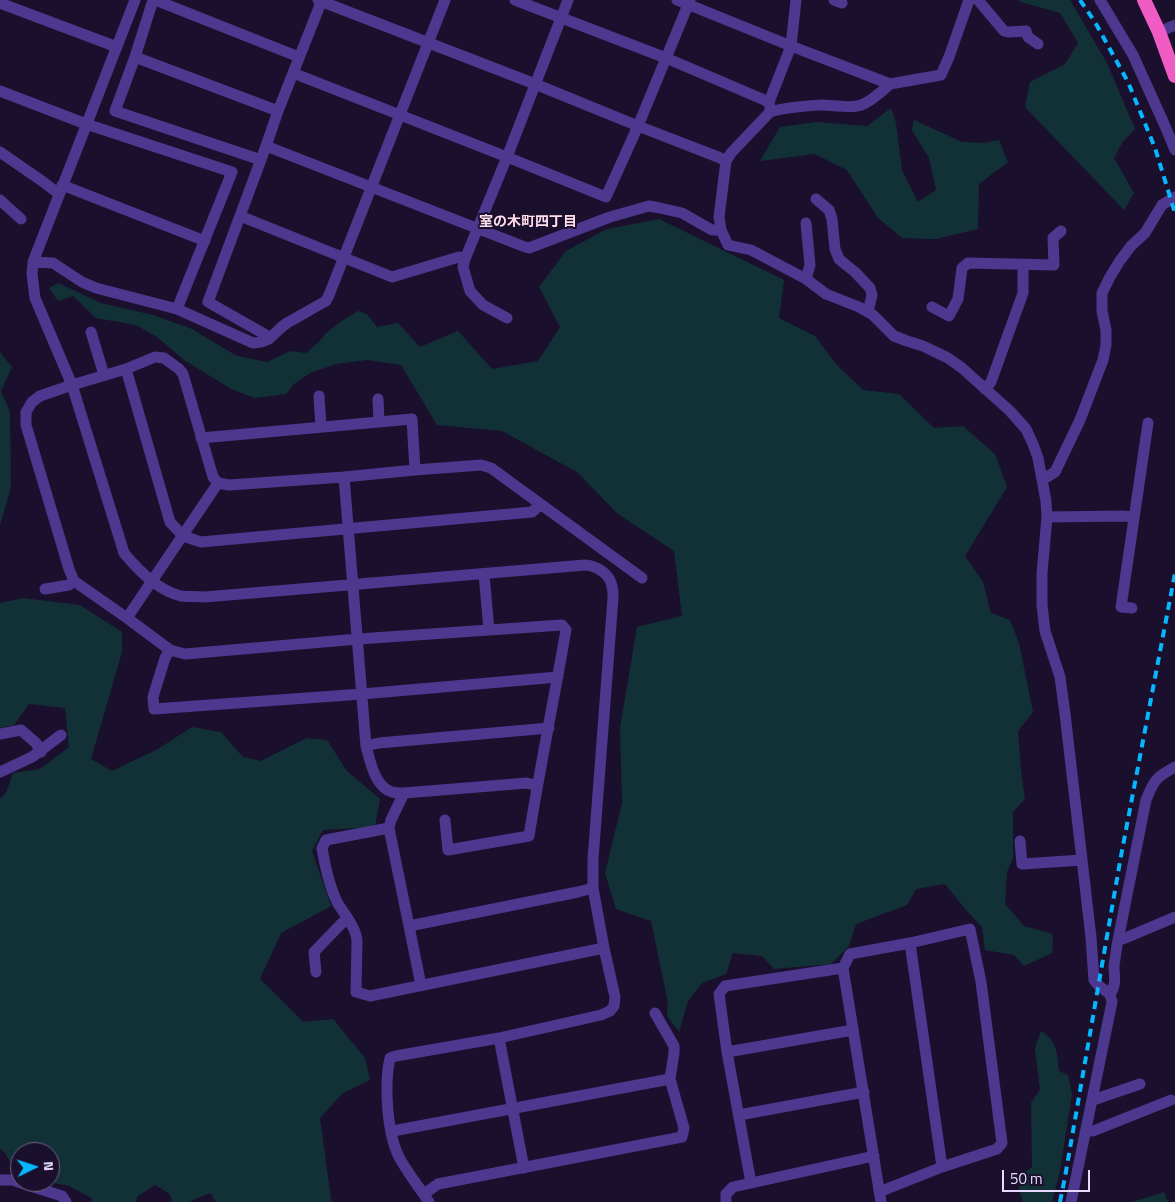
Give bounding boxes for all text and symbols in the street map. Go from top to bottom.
district label: 室の木町四丁目 [479,215,577,231]
north arrow [10,1142,60,1192]
text: N [39,1160,60,1172]
scale bar [1005,1160,1092,1192]
text: 50 m [1010,1167,1043,1190]

